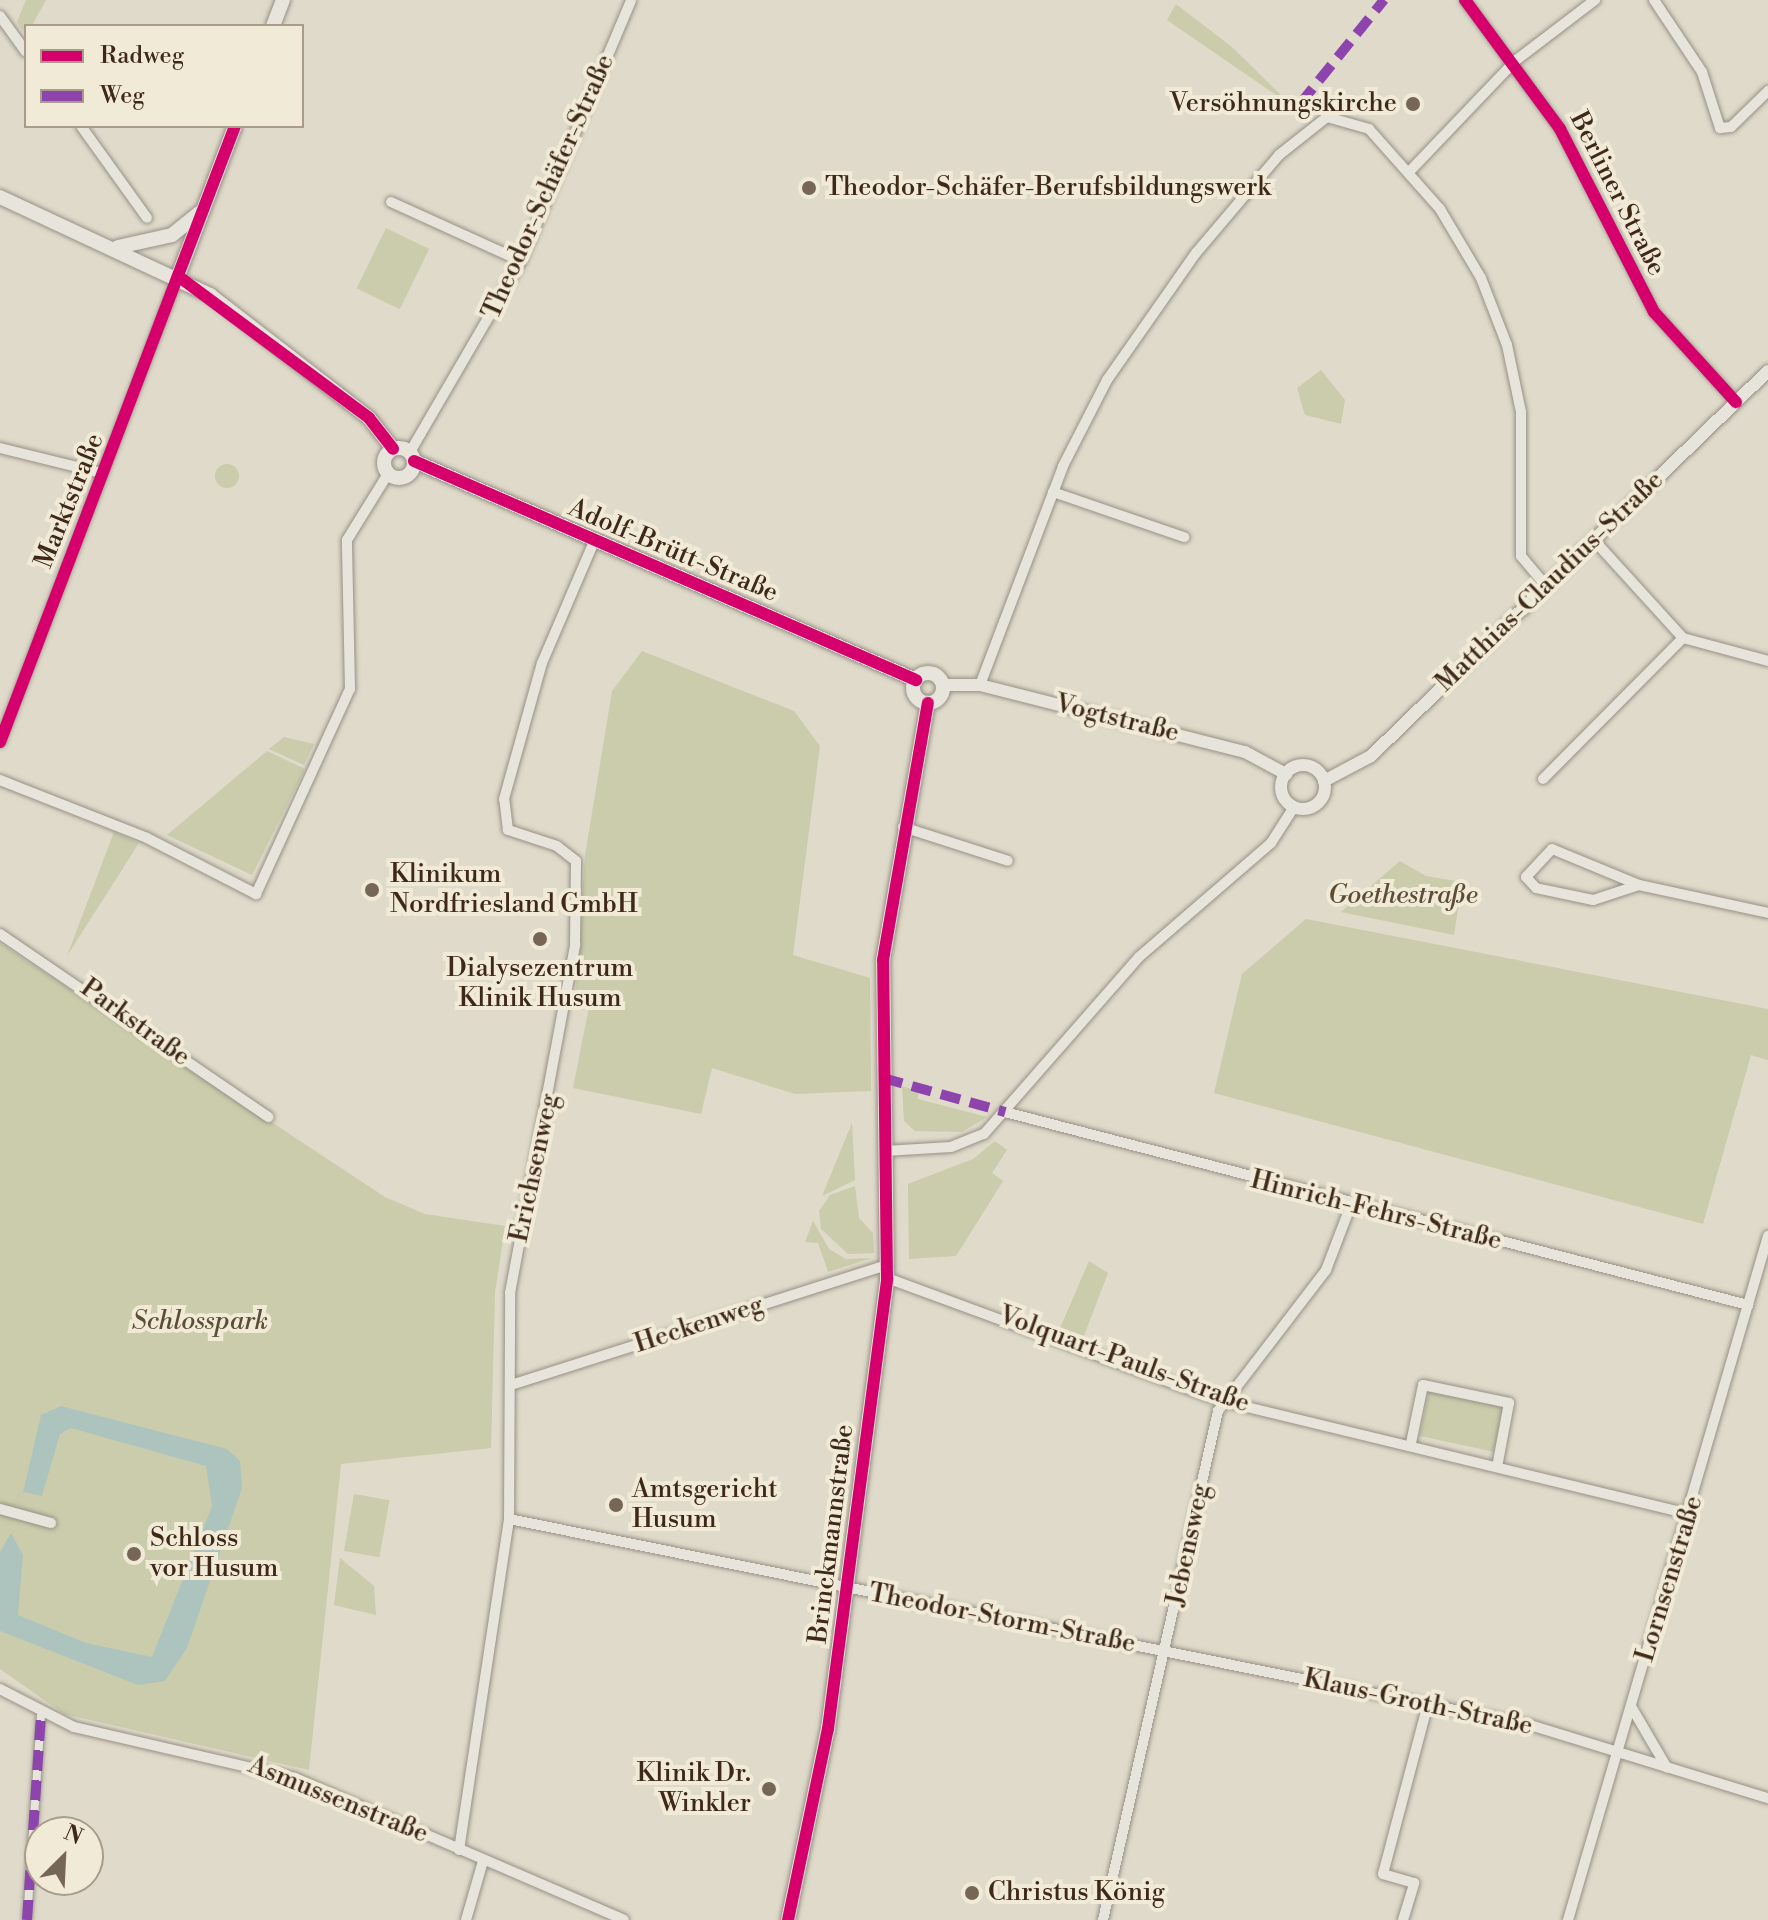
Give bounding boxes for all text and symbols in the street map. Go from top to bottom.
legend [24,24,304,128]
text: Radweg [100,41,184,71]
street label: Theodor-Schäfer-Straße [477,50,621,324]
text: Weg [100,81,145,111]
place label: Versöhnungskirche [1169,88,1397,120]
marker: Versöhnungskirche [1404,95,1422,113]
street label: Berliner Straße [1562,107,1672,281]
place label: Theodor-Schäfer-Berufsbildungswerk [825,172,1271,204]
marker: Theodor-Schäfer-Berufsbildungswerk [800,179,818,197]
street label: Marktstraße [29,429,111,573]
street label: Matthias-Claudius-Straße [1430,465,1670,699]
street label: Adolf-Brütt-Straße [564,493,782,609]
street label: Vogtstraße [1052,689,1182,749]
place label: Klinikum Nordfriesland GmbH [390,859,638,920]
marker: Klinikum Nordfriesland GmbH [361,879,383,901]
park label: Goethestraße [1328,880,1478,912]
marker: Dialysezentrum Klinik Husum [529,928,551,950]
place label: Dialysezentrum Klinik Husum [447,953,633,1014]
street label: Parkstraße [74,973,196,1073]
street label: Erichsenweg [504,1091,566,1245]
street label: Hinrich-Fehrs-Straße [1247,1165,1505,1257]
street label: Heckenweg [631,1290,767,1360]
street label: Volquart-Pauls-Straße [994,1300,1254,1420]
park label: Schlosspark [132,1306,268,1338]
street label: Brinckmannstraße [803,1423,861,1645]
place label: Amtsgericht Husum [632,1474,777,1536]
street label: Jebensweg [1161,1481,1217,1609]
street label: Lornsenstraße [1630,1492,1710,1666]
marker: Amtsgericht Husum [607,1496,625,1514]
place label: Schloss vor Husum [150,1523,278,1584]
marker: Schloss vor Husum [125,1545,143,1563]
street label: Theodor-Storm-Straße [866,1578,1138,1660]
street label: Klaus-Groth-Straße [1301,1663,1535,1743]
street label: Asmussenstraße [244,1750,432,1850]
place label: Klinik Dr. Winkler [636,1758,751,1820]
marker: Klinik Dr. Winkler [758,1778,780,1800]
north arrow [24,1816,104,1896]
text: N [60,1820,87,1851]
place label: Christus König [988,1877,1165,1909]
marker: Christus König [963,1884,981,1902]

